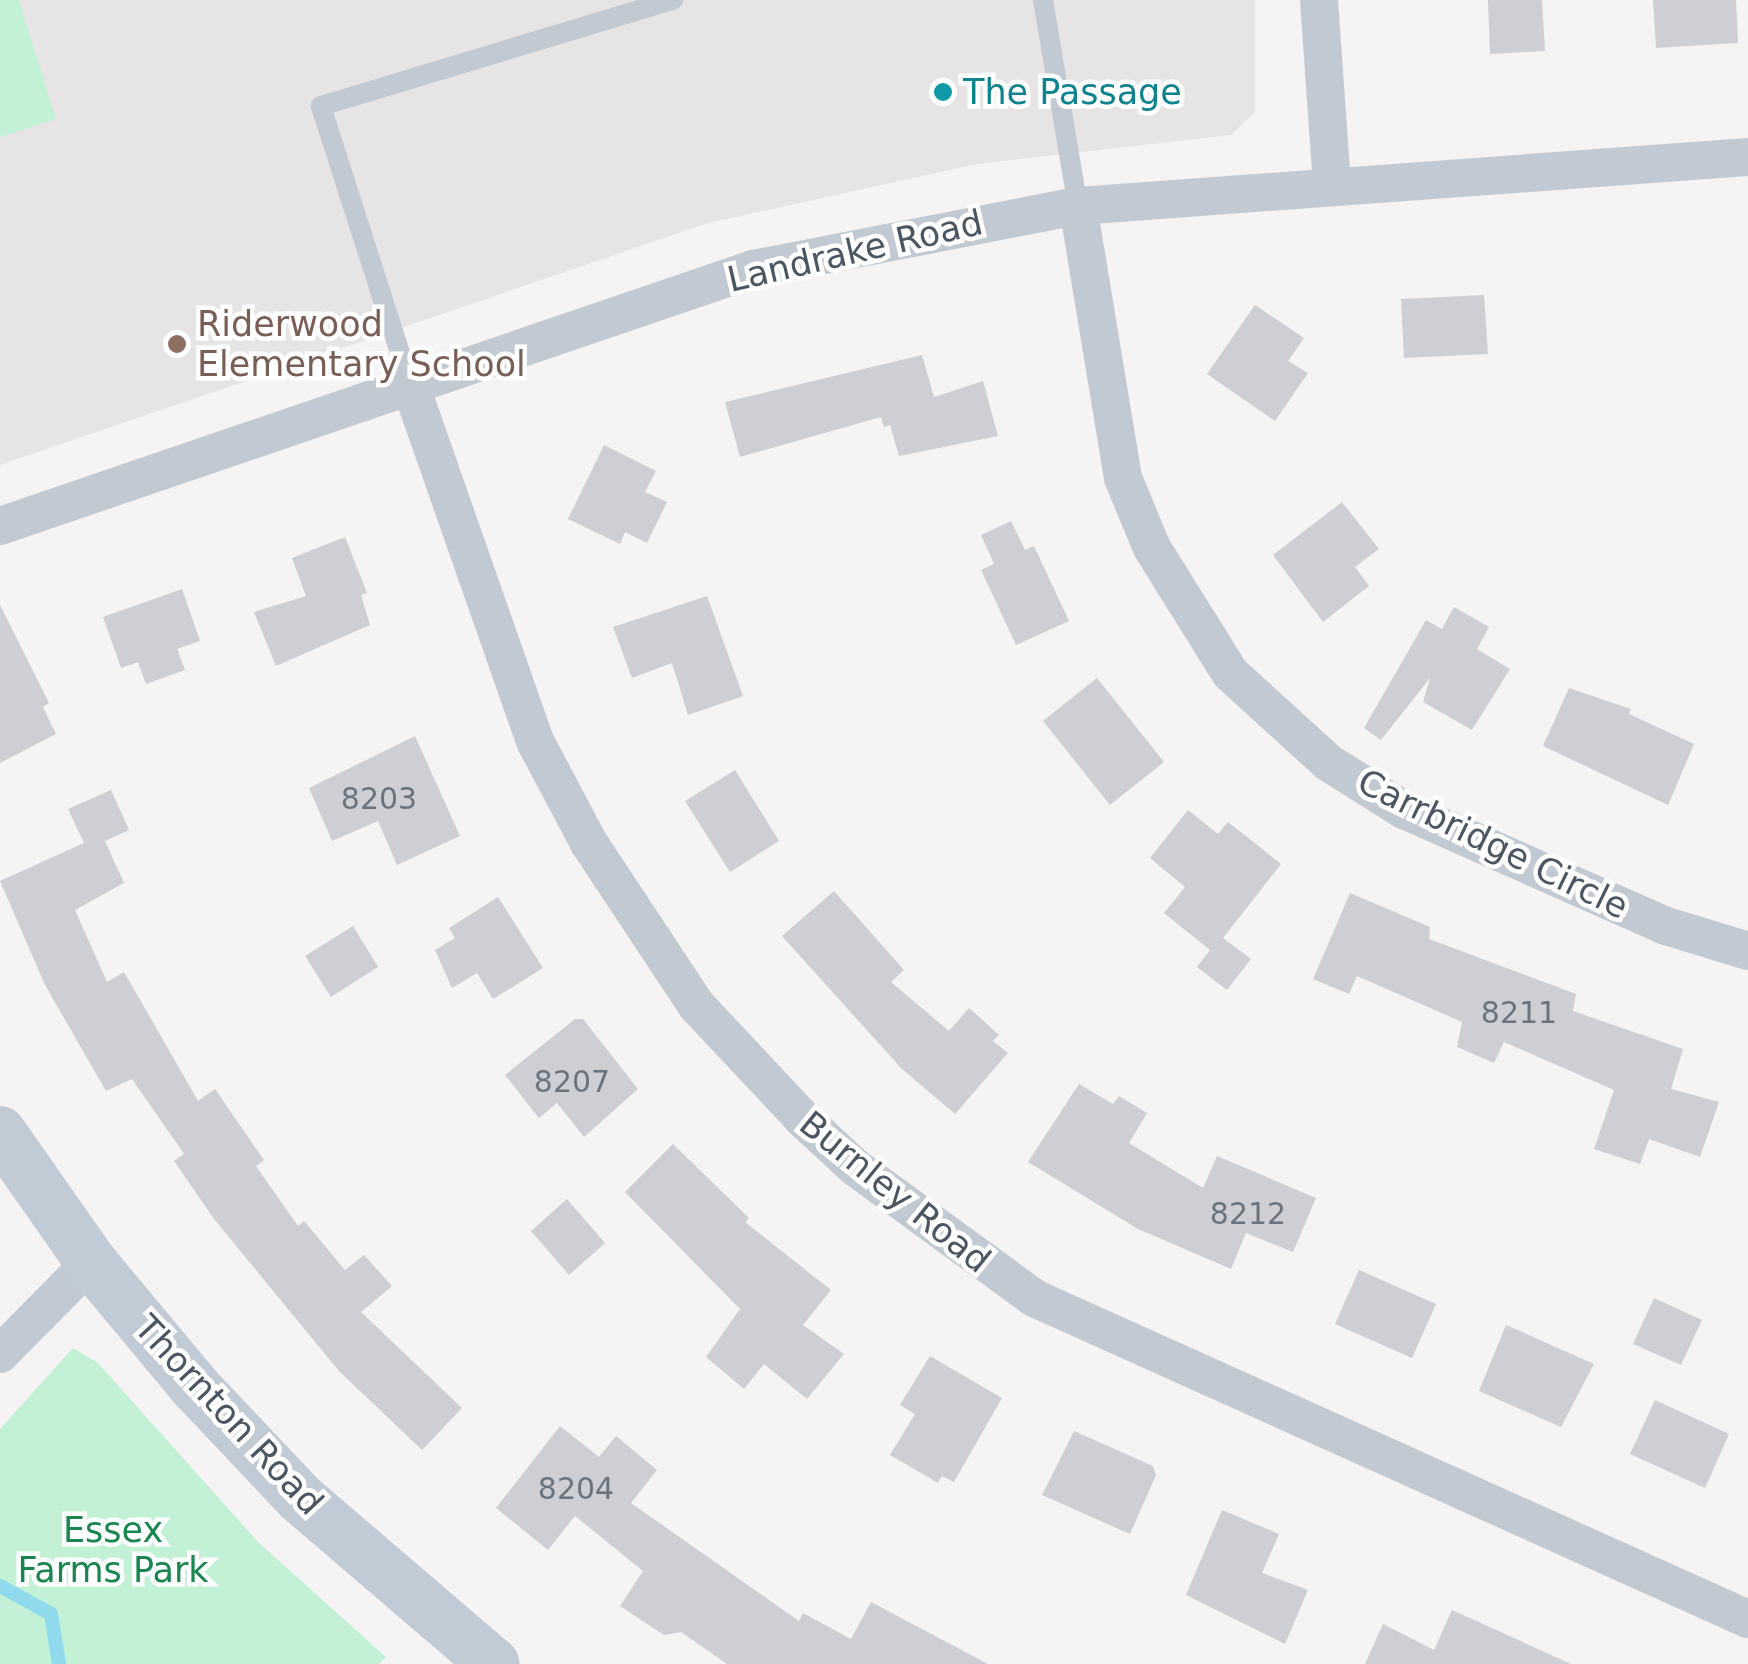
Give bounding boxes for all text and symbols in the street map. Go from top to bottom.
place label: The Passage [963,71,1182,113]
marker: The Passage [932,81,954,103]
street label: Landrake Road [723,201,987,301]
place label: Riderwood Elementary School [197,303,526,385]
marker: Riderwood Elementary School [166,333,188,355]
street label: Carrbridge Circle [1351,760,1635,928]
house number: 8203 [341,781,417,817]
house number: 8211 [1481,995,1557,1031]
house number: 8207 [534,1064,610,1100]
street label: Burnley Road [791,1102,999,1282]
house number: 8212 [1210,1196,1286,1232]
street label: Thornton Road [126,1307,332,1523]
house number: 8204 [538,1471,614,1507]
park label: Essex Farms Park [17,1509,209,1591]

